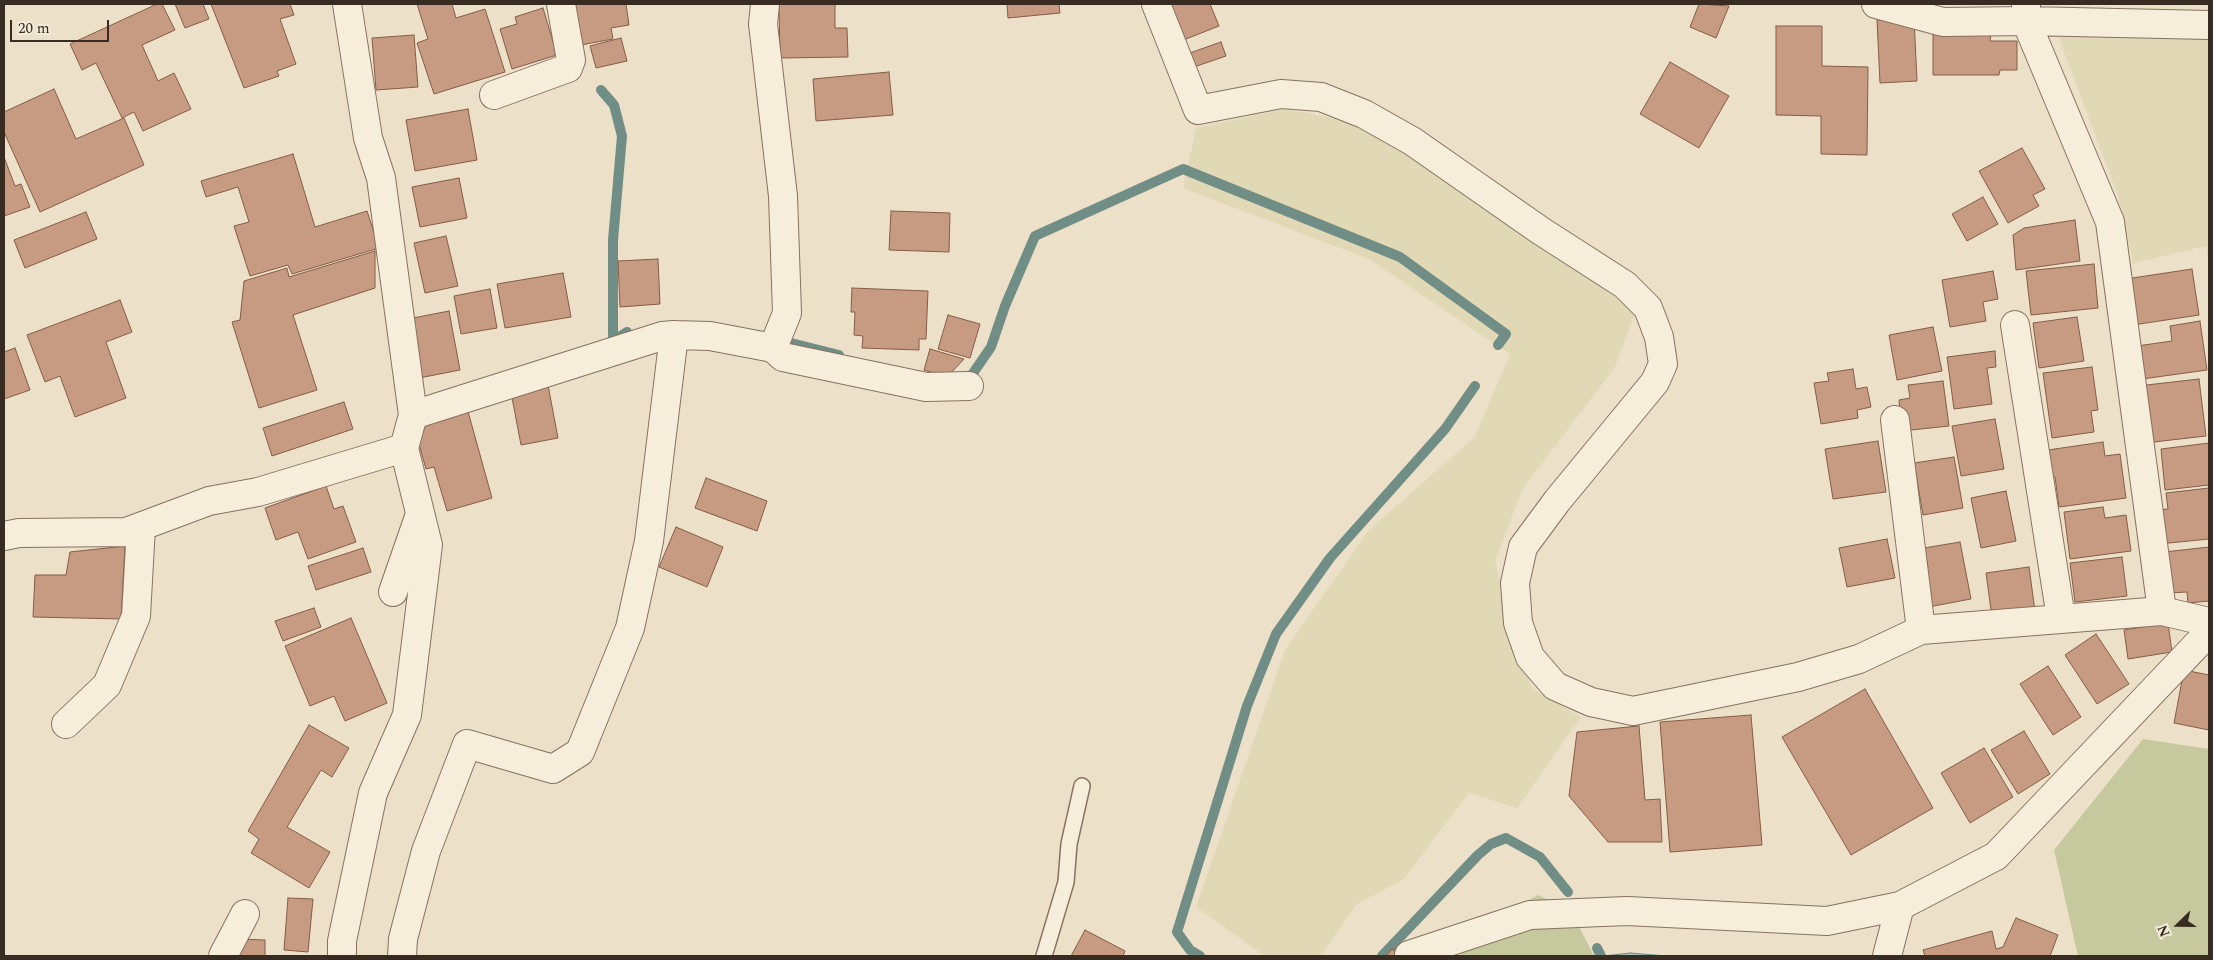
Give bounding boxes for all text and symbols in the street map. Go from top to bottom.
scale bar [12,10,111,42]
text: 20 m [18,17,50,40]
north arrow [2153,900,2203,950]
text: N [2152,922,2176,940]

